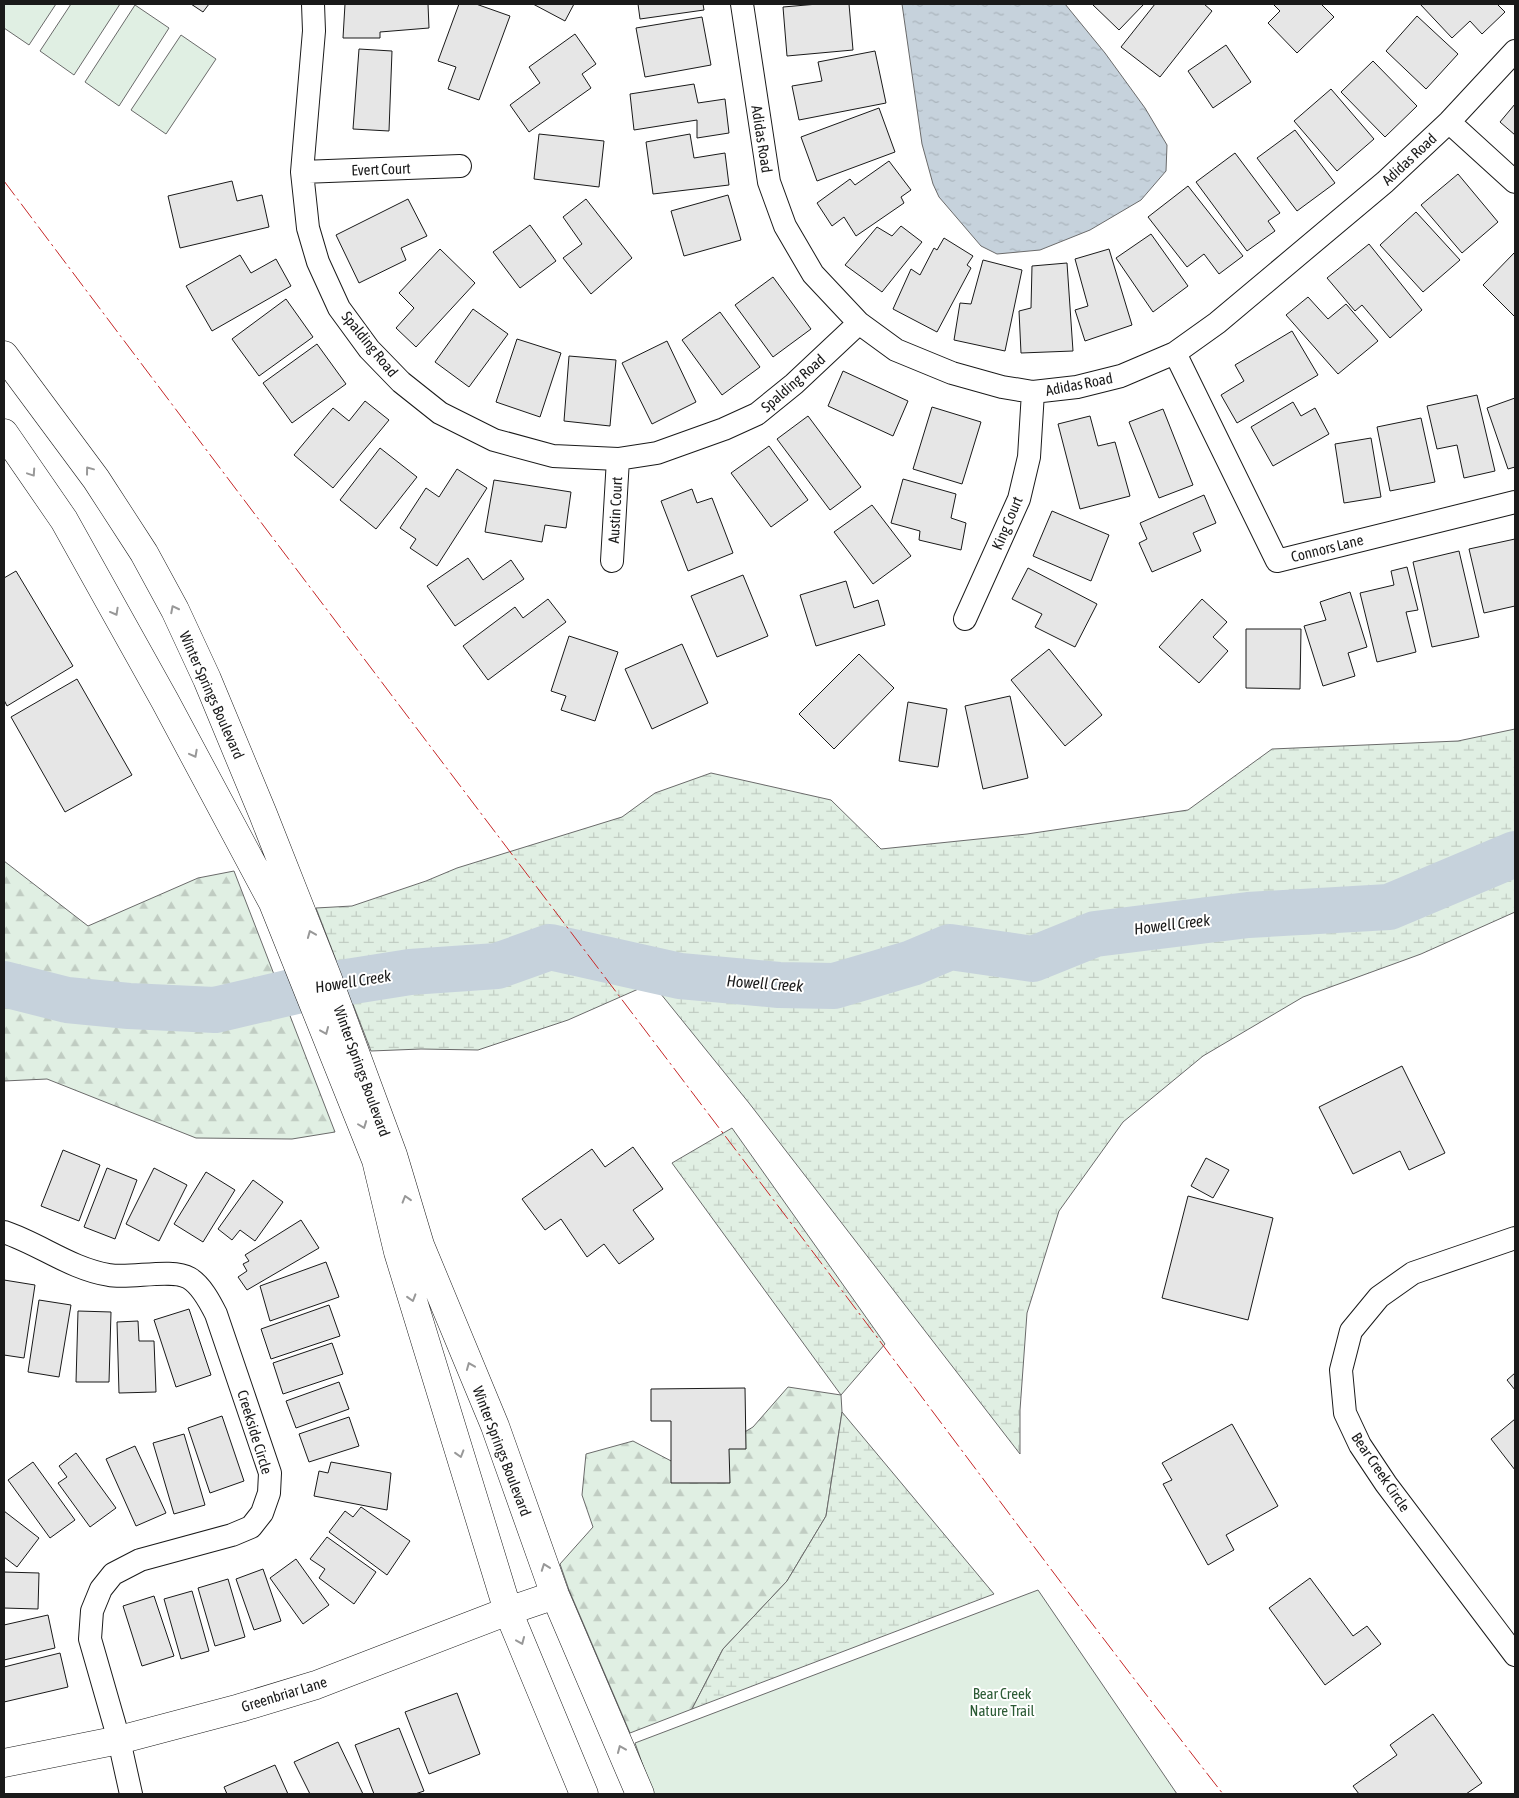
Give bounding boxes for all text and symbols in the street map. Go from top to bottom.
street label: Adidas Road [748,104,776,174]
street label: Adidas Road [1378,130,1440,188]
street label: Evert Court [351,159,411,179]
street label: Spalding Road [338,308,402,380]
street label: Spalding Road [758,351,828,415]
street label: Adidas Road [1044,369,1114,399]
one-way arrow [26,467,35,477]
one-way arrow [87,467,95,476]
street label: Austin Court [605,476,625,544]
street label: King Court [988,494,1026,552]
street label: Connors Lane [1289,531,1365,565]
one-way arrow [170,605,180,614]
one-way arrow [109,607,119,616]
street label: Winter Springs Boulevard [176,629,248,761]
one-way arrow [188,749,198,758]
water label: Howell Creek [1133,910,1212,938]
one-way arrow [306,930,316,938]
water label: Howell Creek [314,966,393,996]
water label: Howell Creek [726,971,805,995]
street label: Winter Springs Boulevard [330,1003,394,1139]
one-way arrow [318,1026,329,1035]
one-way arrow [357,1120,367,1129]
one-way arrow [402,1195,412,1203]
one-way arrow [406,1294,416,1302]
one-way arrow [465,1362,476,1371]
street label: Winter Springs Boulevard [469,1384,535,1518]
street label: Creekside Circle [234,1388,276,1476]
street label: Bear Creek Circle [1348,1429,1414,1515]
one-way arrow [454,1449,464,1457]
one-way arrow [541,1563,551,1572]
one-way arrow [515,1637,525,1645]
street label: Greenbriar Lane [239,1673,329,1715]
park label: Bear Creek Nature Trail [970,1685,1034,1719]
one-way arrow [616,1745,627,1754]

